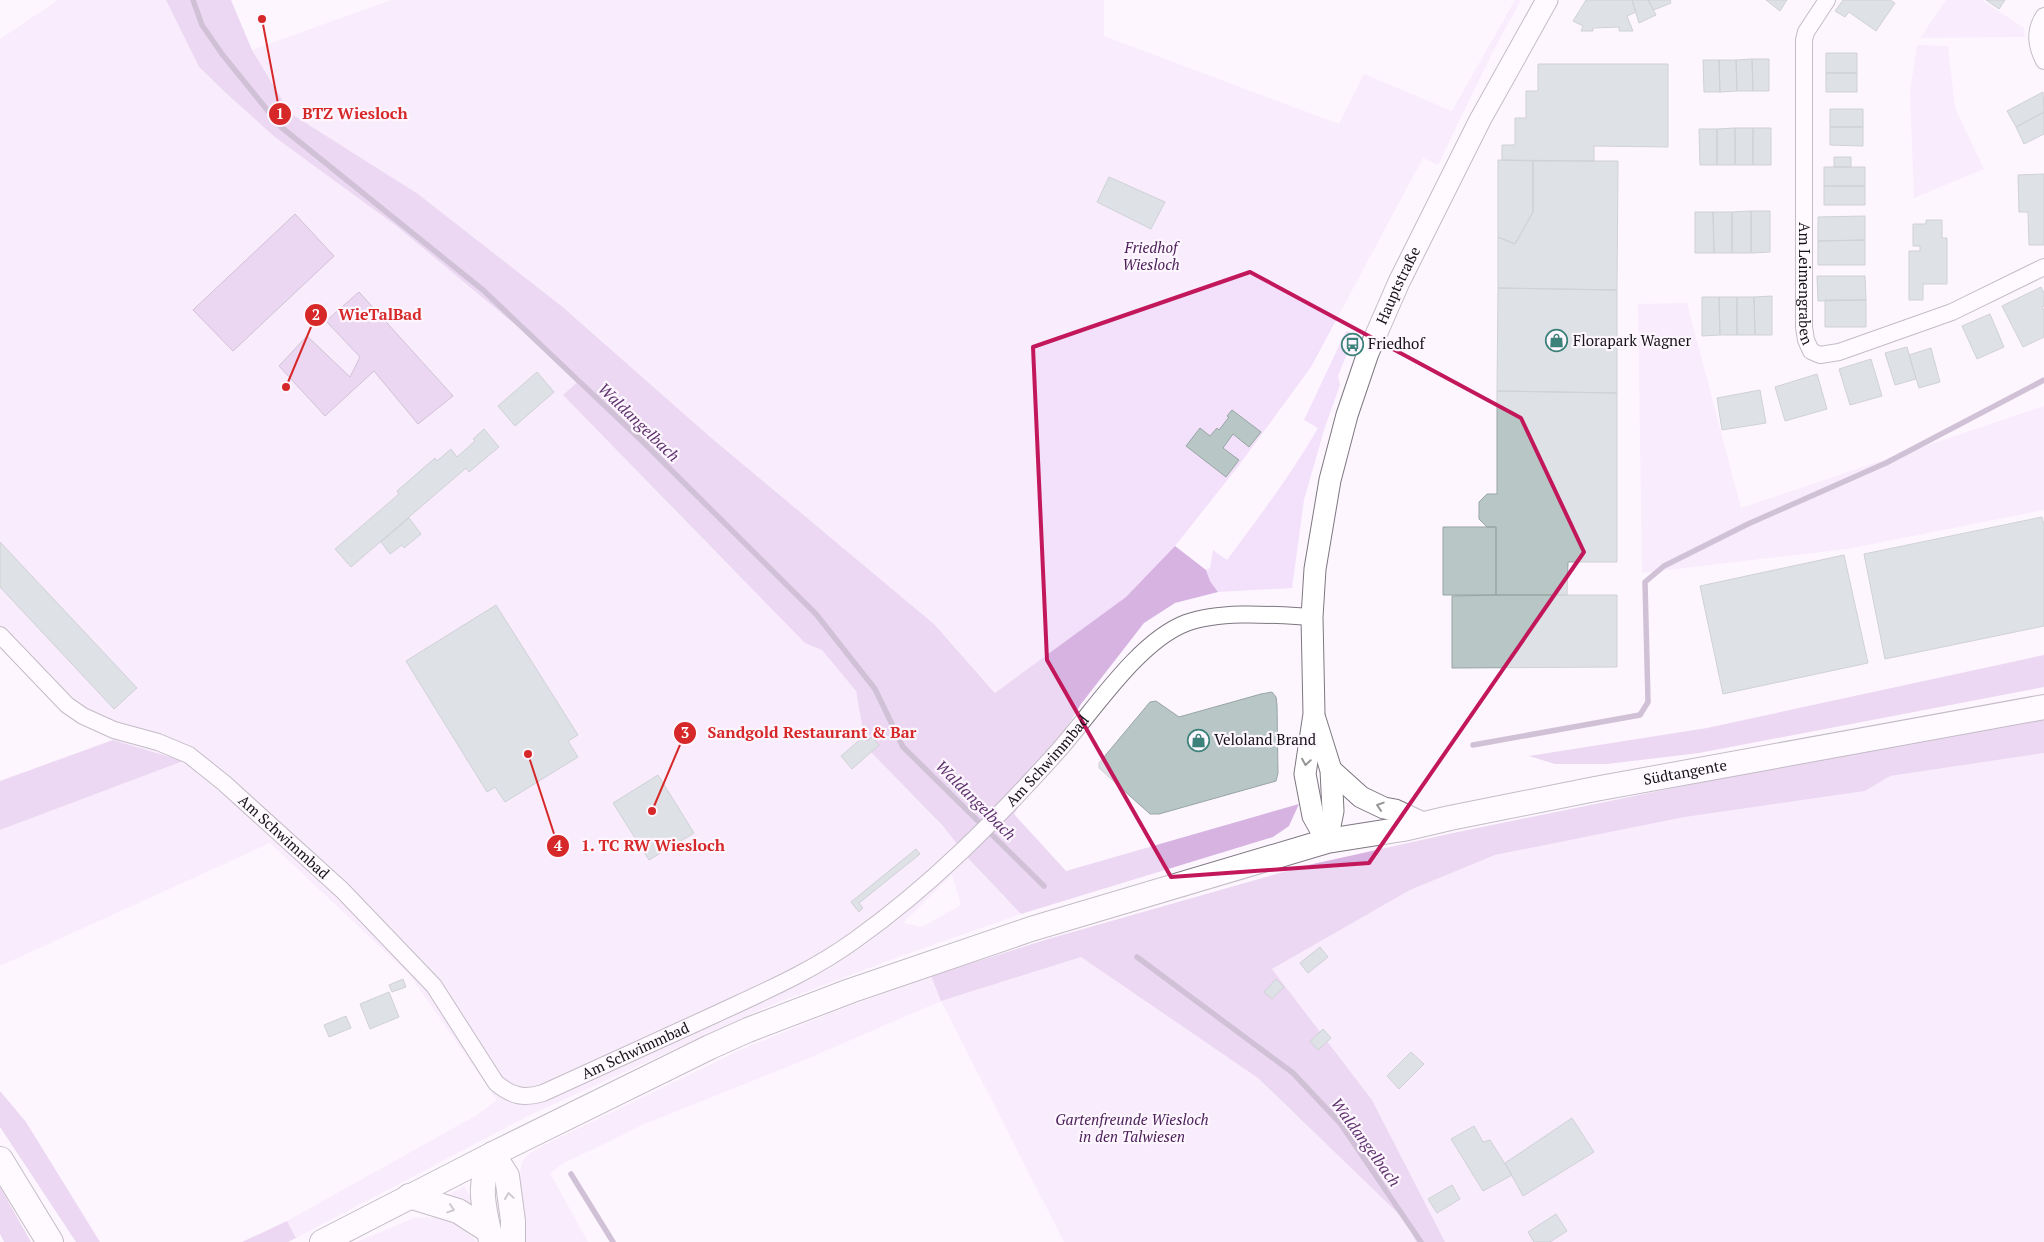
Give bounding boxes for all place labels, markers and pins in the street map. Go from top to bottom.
callout: BTZ Wiesloch [268,98,418,129]
callout: WieTalBad [303,299,432,330]
shop icon: Florapark Wagner [1545,329,1569,353]
place label: Florapark Wagner [1573,330,1691,350]
bus stop icon: Friedhof [1340,332,1364,356]
place label: Friedhof [1368,333,1425,353]
callout: Sandgold Restaurant & Bar [672,717,926,748]
shop icon: Veloland Brand [1186,728,1210,752]
place label: Veloland Brand [1214,729,1316,749]
callout: 1. TC RW Wiesloch [546,830,735,861]

